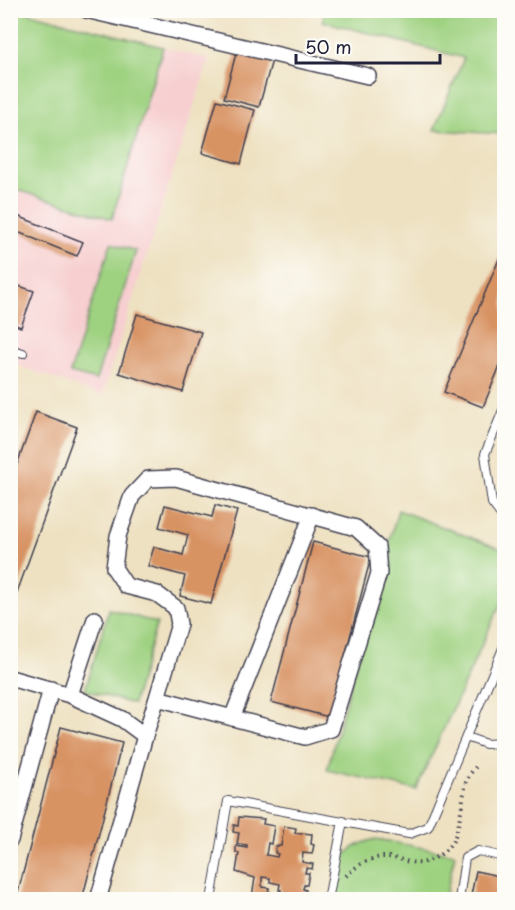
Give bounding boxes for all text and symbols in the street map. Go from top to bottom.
scale bar [296,27,440,65]
text: 50 m [305,33,352,60]

